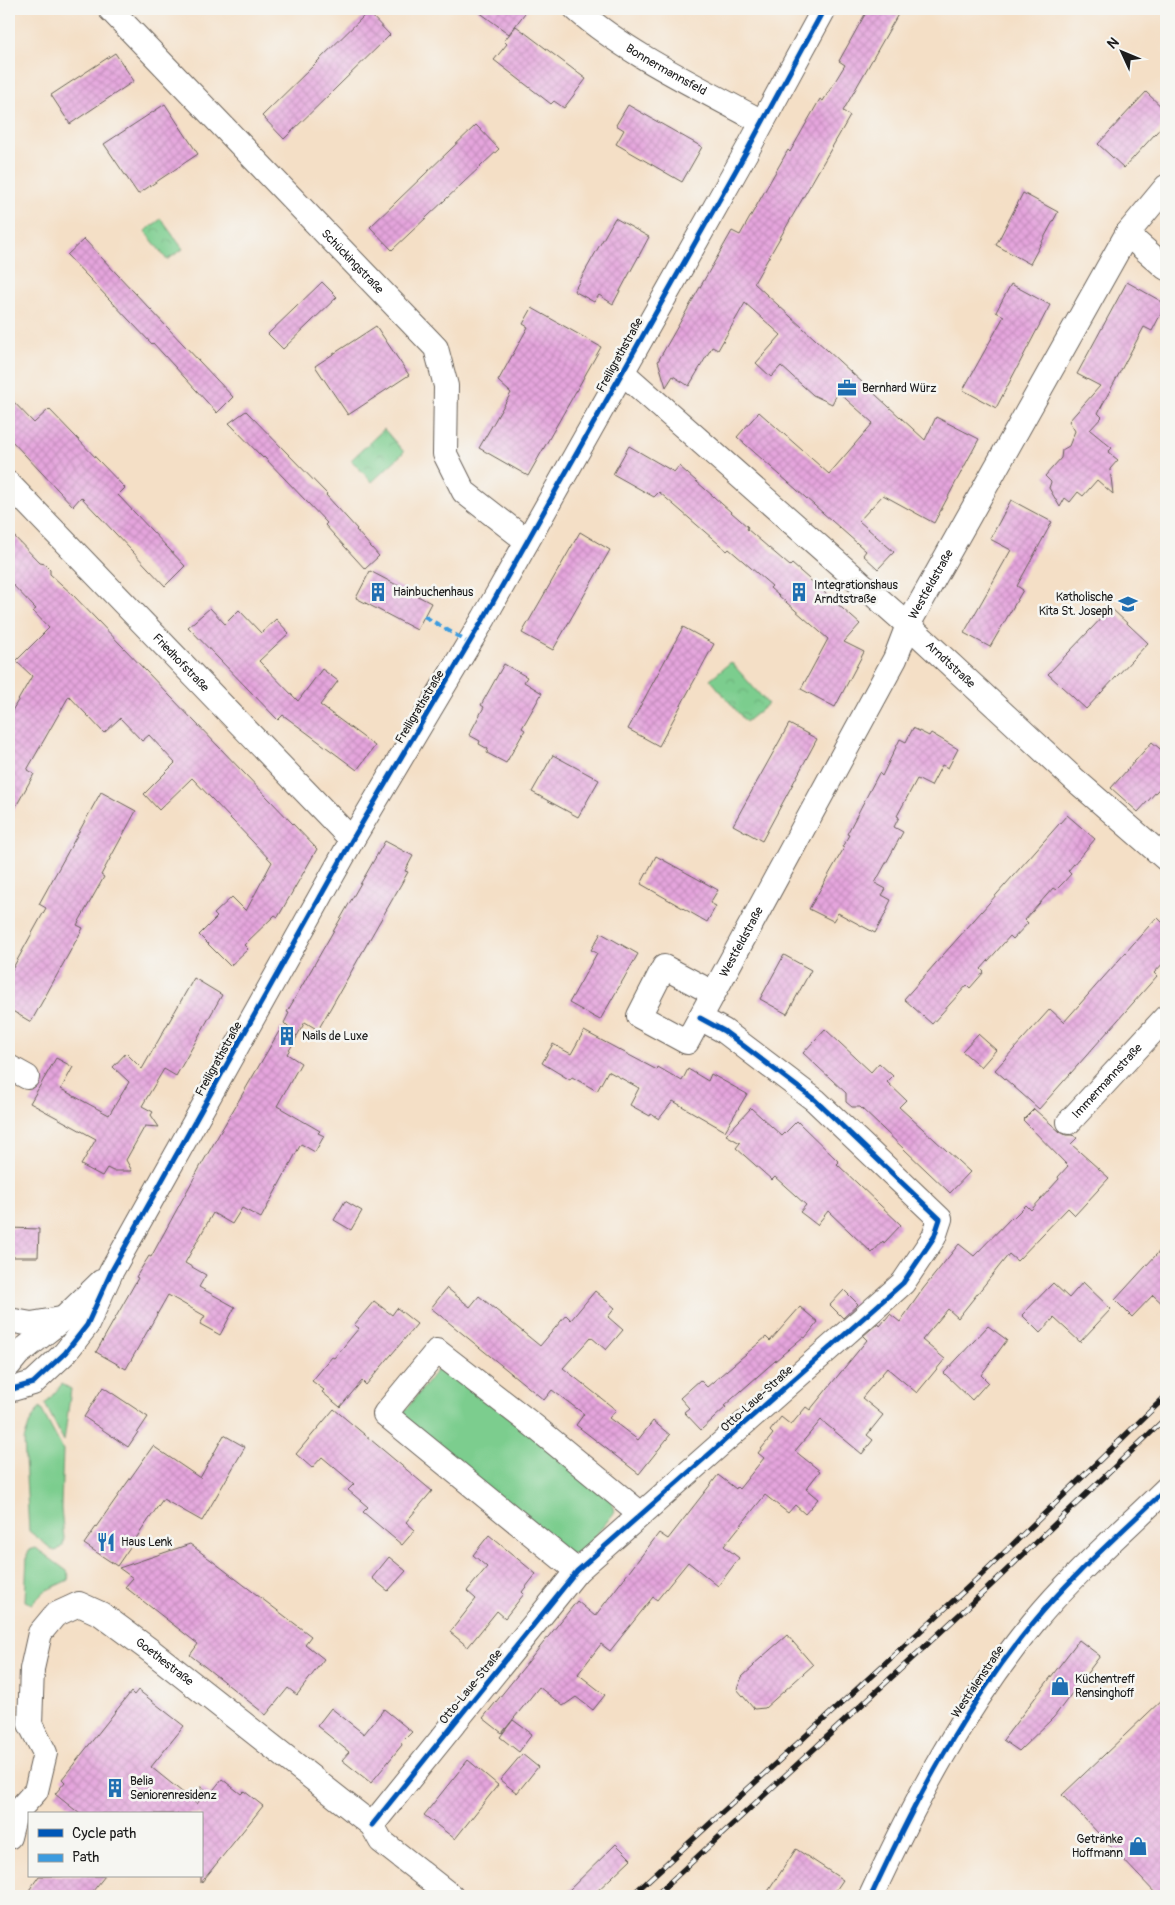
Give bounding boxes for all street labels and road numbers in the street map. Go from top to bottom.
street label: Bonnermannsfeld [623,41,709,99]
street label: Schückingstraße [318,226,387,297]
street label: Freiligrathstraße [593,315,647,395]
street label: Westfeldstraße [905,547,956,622]
street label: Friedhofstraße [150,630,213,695]
street label: Arndtstraße [923,638,979,691]
street label: Freiligrathstraße [392,668,448,746]
street label: Westfeldstraße [716,904,767,980]
street label: Freiligrathstraße [192,1019,246,1099]
street label: Immermannstraße [1069,1040,1145,1121]
street label: Otto-Laue-Straße [718,1363,796,1435]
street label: Goethestraße [133,1635,197,1689]
street label: Westfalenstraße [948,1643,1008,1721]
street label: Otto-Laue-Straße [436,1646,506,1728]

